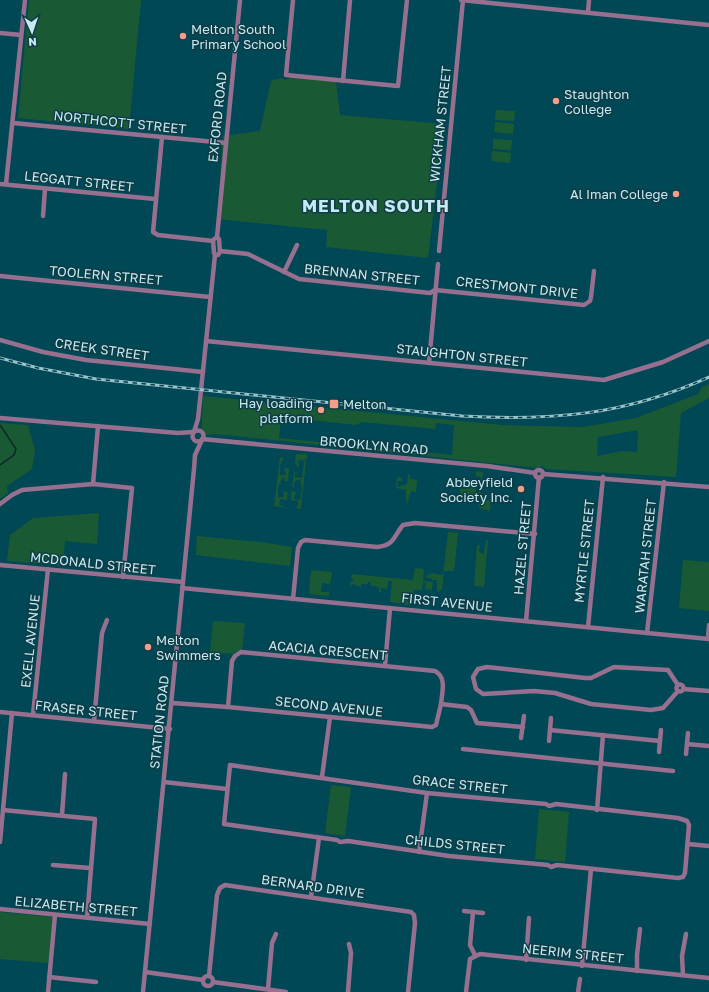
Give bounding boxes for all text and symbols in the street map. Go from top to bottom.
north arrow [12,12,52,52]
place label: Melton South Primary School [191,21,286,52]
marker: Melton South Primary School [178,31,188,41]
text: N [28,36,37,49]
street label: WICKHAM STREET [426,65,454,183]
street label: EXFORD ROAD [204,71,230,163]
place label: Staughton College [564,86,629,117]
marker: Staughton College [551,96,561,106]
street label: NORTHCOTT STREET [53,107,187,137]
street label: LEGGATT STREET [23,167,135,195]
place label: Al Iman College [570,186,668,202]
marker: Al Iman College [671,189,681,199]
district label: MELTON SOUTH [302,195,450,216]
street label: BRENNAN STREET [303,260,421,288]
street label: TOOLERN STREET [49,262,163,288]
street label: CRESTMONT DRIVE [455,273,579,301]
street label: CREEK STREET [54,334,150,364]
street label: STAUGHTON STREET [396,340,528,370]
place label: Hay loading platform [239,395,313,426]
place label: Melton [343,396,387,412]
marker: Melton [328,398,340,410]
marker: Hay loading platform [316,405,326,415]
street label: BROOKLYN ROAD [319,432,429,458]
place label: Abbeyfield Society Inc. [440,474,513,505]
marker: Abbeyfield Society Inc. [516,484,526,494]
street label: MYRTLE STREET [571,498,597,604]
street label: WARATAH STREET [631,498,659,614]
street label: HAZEL STREET [510,500,534,596]
street label: MCDONALD STREET [29,548,157,578]
street label: FIRST AVENUE [401,589,493,615]
street label: EXELL AVENUE [17,593,43,689]
place label: Melton Swimmers [156,632,221,663]
street label: ACACIA CRESCENT [268,637,388,663]
marker: Melton Swimmers [143,642,153,652]
street label: STATION ROAD [146,675,172,769]
street label: SECOND AVENUE [274,692,384,720]
street label: FRASER STREET [34,697,138,723]
street label: GRACE STREET [412,771,508,797]
street label: CHILDS STREET [404,831,506,857]
street label: BERNARD DRIVE [260,871,366,901]
street label: ELIZABETH STREET [14,893,138,919]
street label: NEERIM STREET [521,940,625,966]

